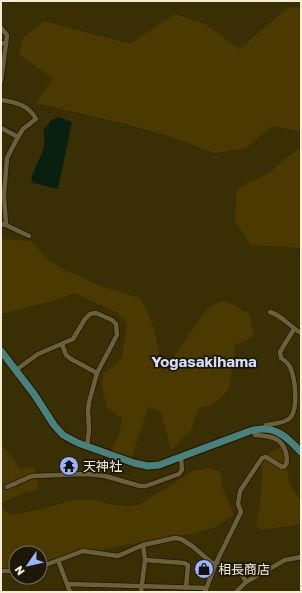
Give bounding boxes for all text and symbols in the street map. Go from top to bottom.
district label: Yogasakihama [151,352,257,370]
temple icon: 天神社 [58,455,80,477]
place label: 天神社 [83,458,122,474]
north arrow [8,545,48,585]
shop icon: 相長商店 [193,558,215,580]
place label: 相長商店 [218,561,270,577]
text: N [12,564,27,578]

